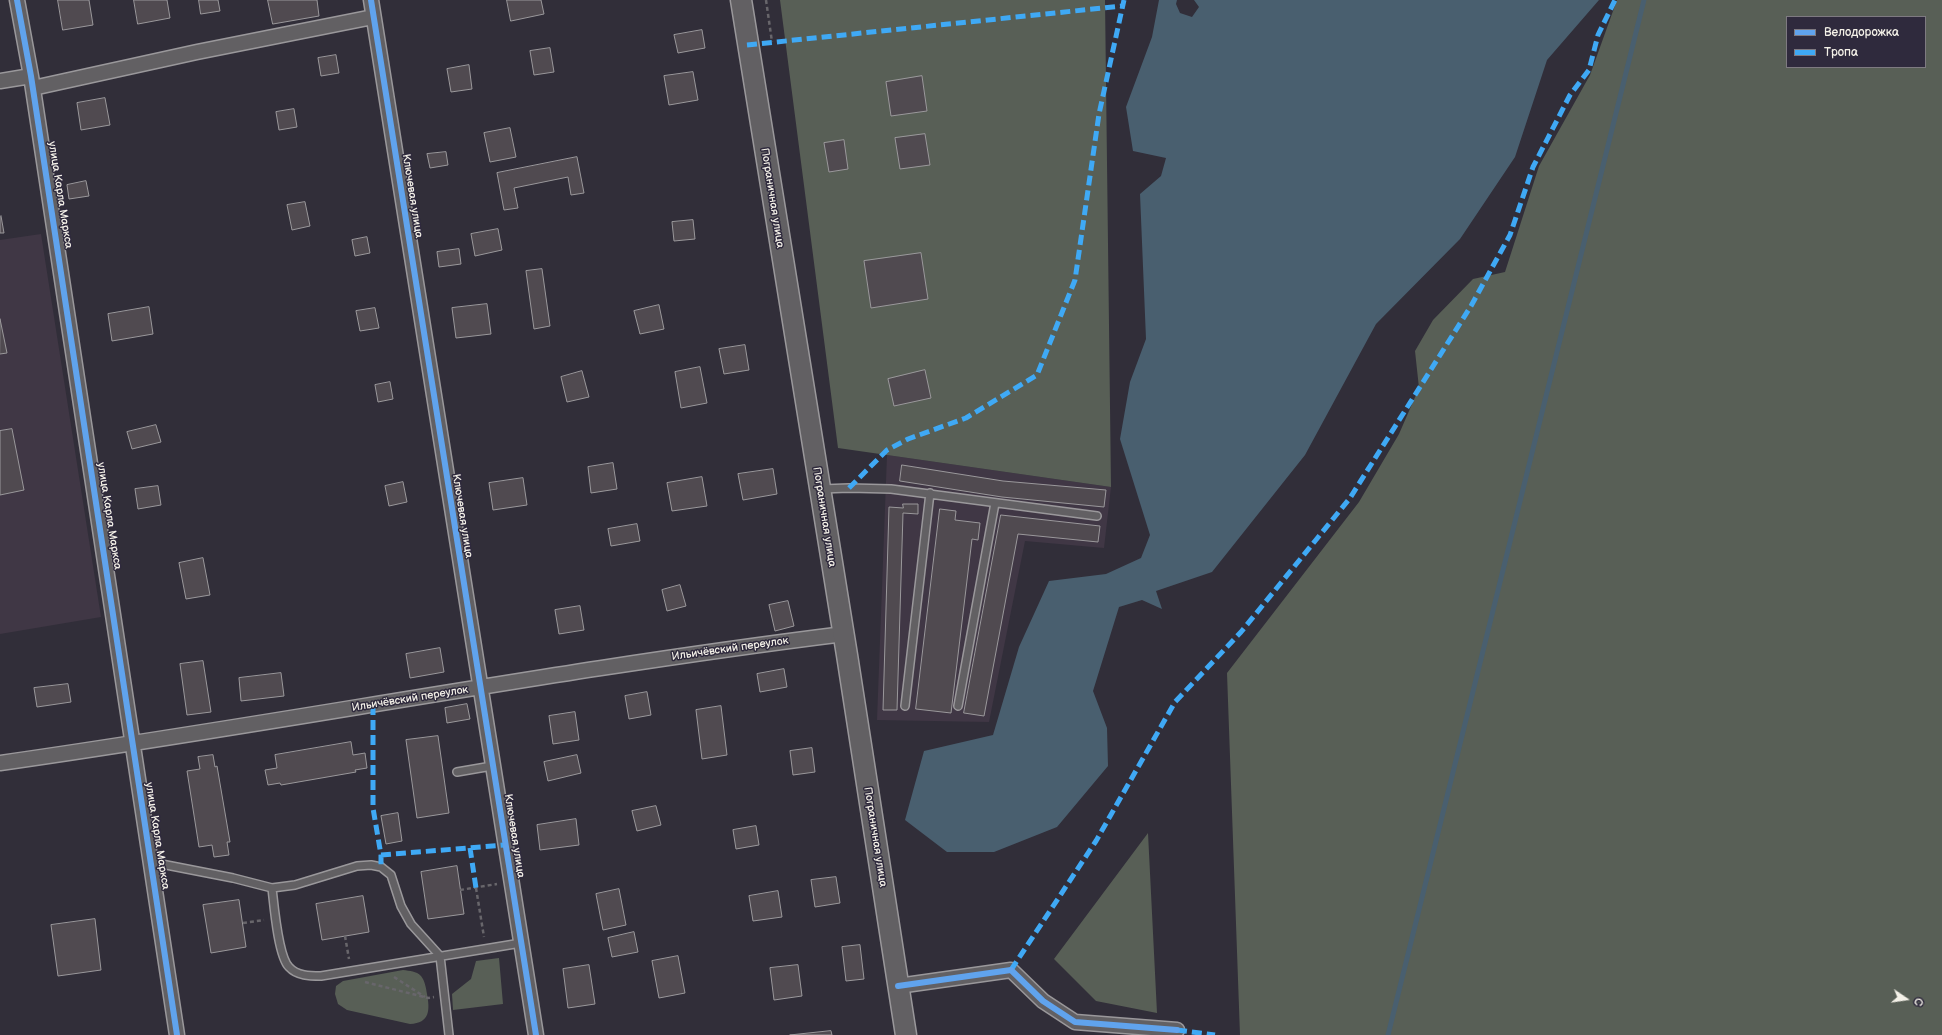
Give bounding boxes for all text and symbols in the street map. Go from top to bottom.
legend [1786,16,1926,68]
text: Велодорожка [1824,25,1899,40]
text: Тропа [1824,45,1858,60]
street label: улица Карла Маркса [45,140,75,250]
street label: Пограничная улица [758,147,786,249]
street label: Ключевая улица [399,153,425,239]
street label: улица Карла Маркса [94,461,124,571]
street label: Пограничная улица [810,466,838,568]
street label: Ключевая улица [449,473,475,559]
street label: Ильичёвский переулок [671,634,789,664]
street label: Ильичёвский переулок [351,683,469,715]
street label: улица Карла Маркса [142,781,172,891]
street label: Пограничная улица [861,786,889,888]
street label: Ключевая улица [501,793,527,879]
north arrow [1886,979,1926,1019]
text: С [1911,997,1925,1007]

